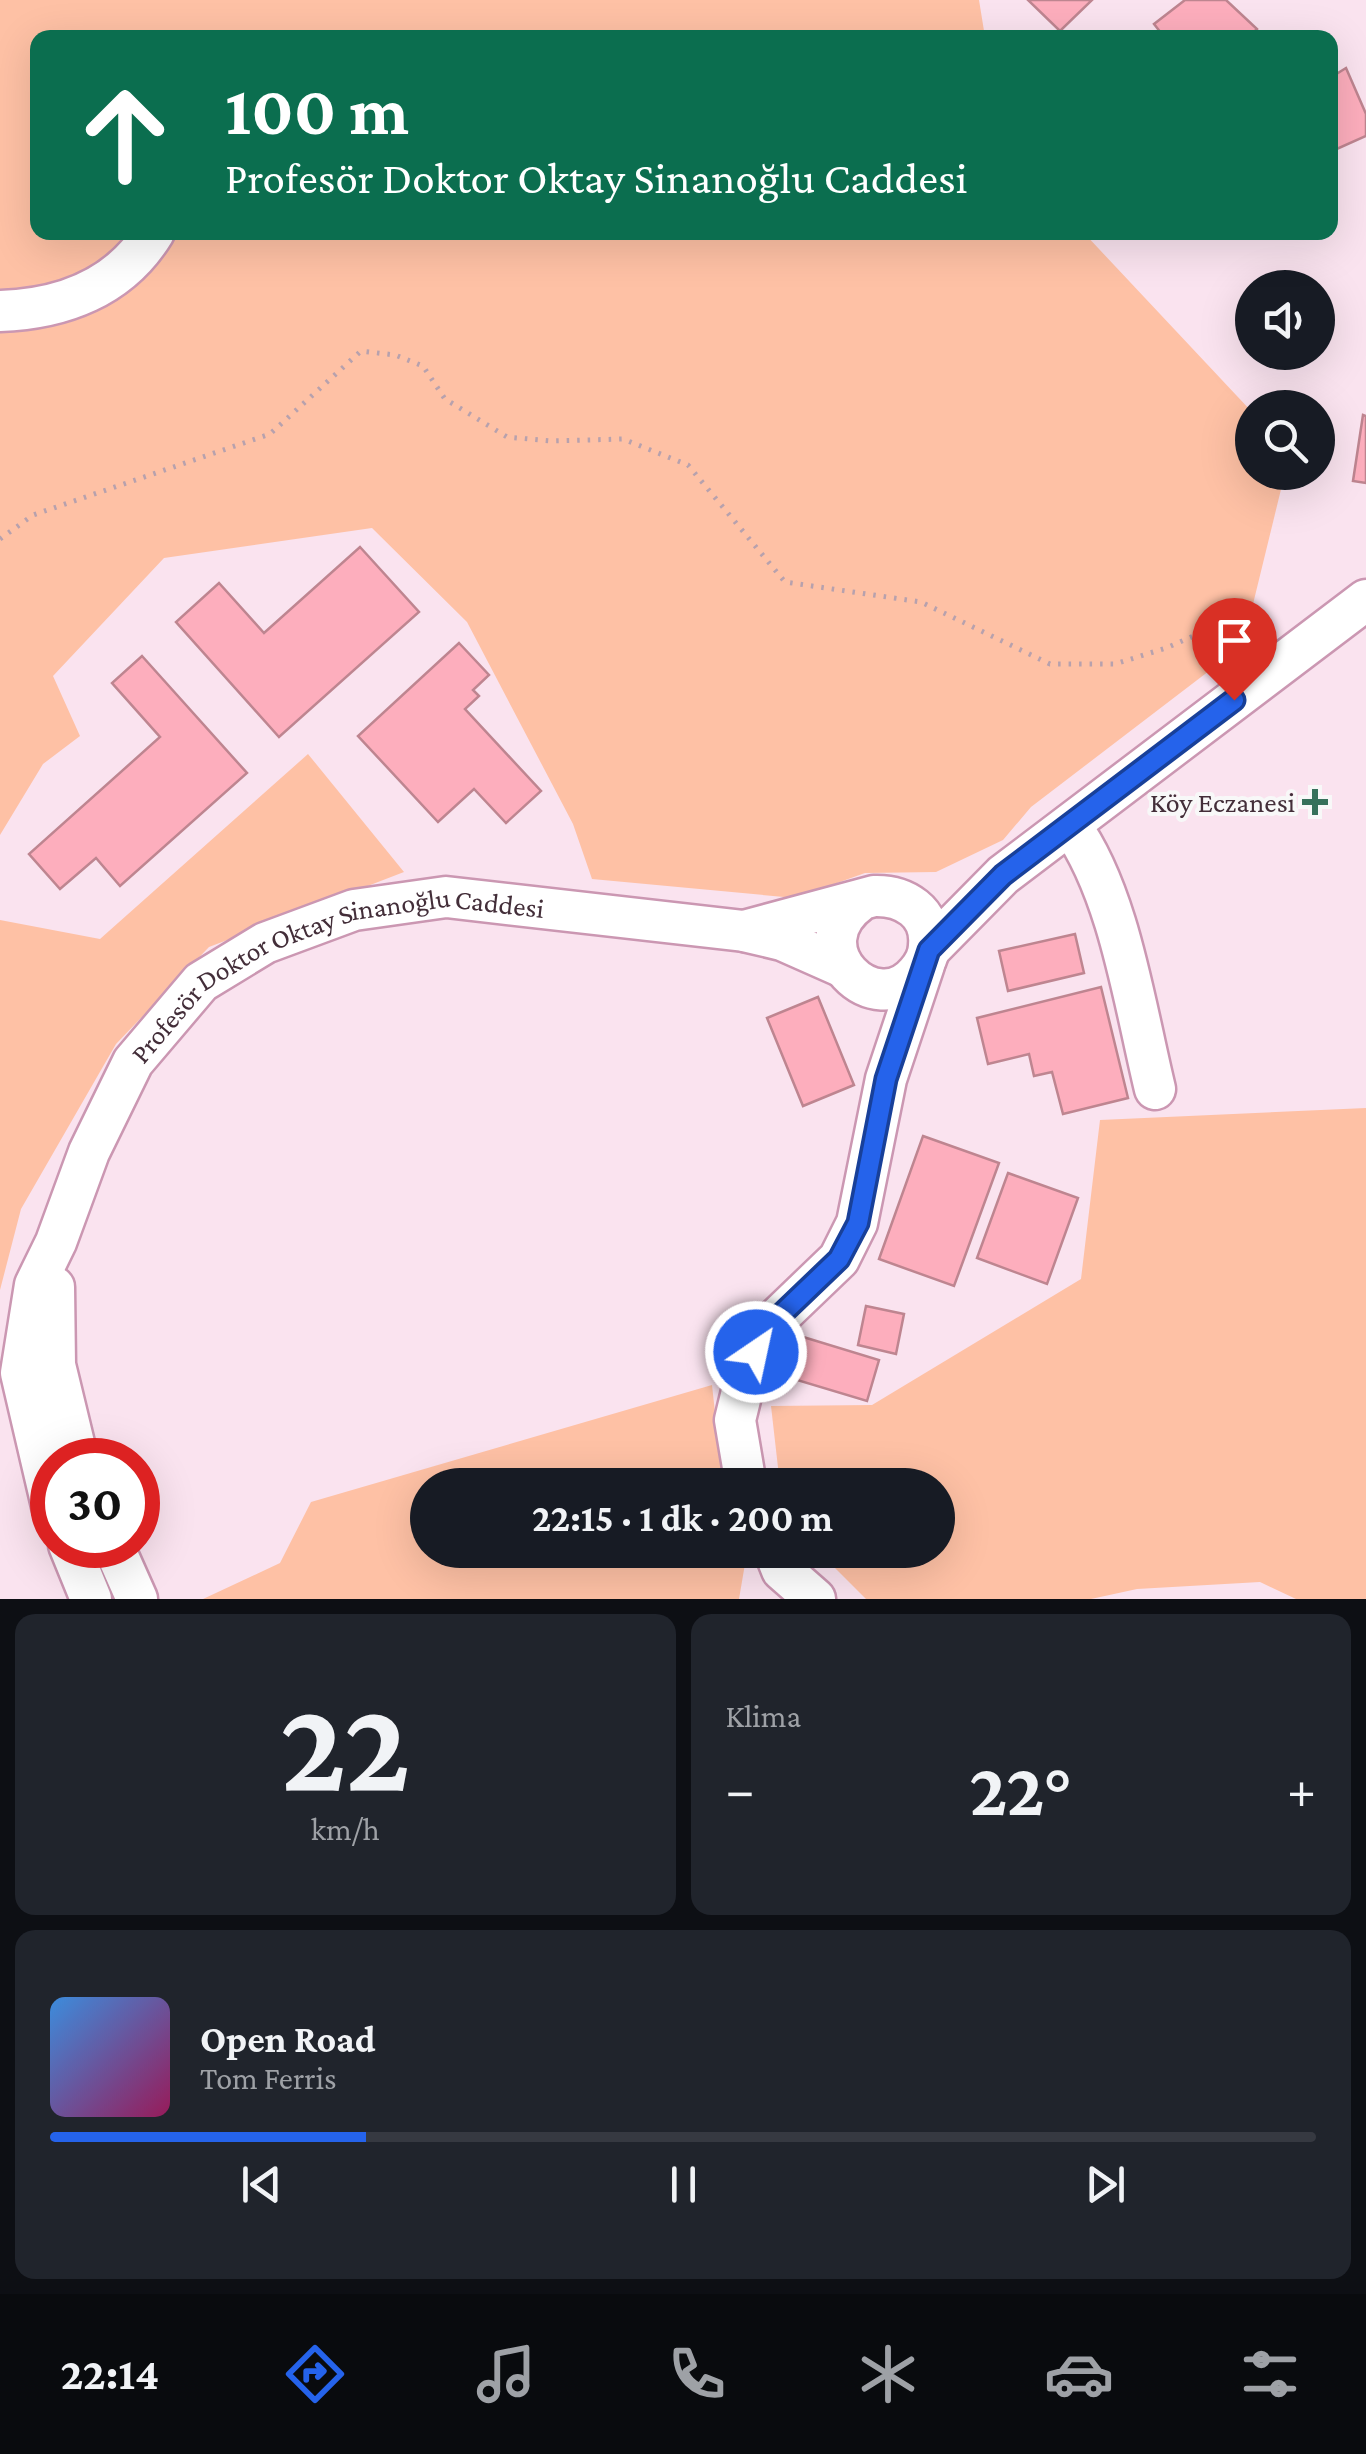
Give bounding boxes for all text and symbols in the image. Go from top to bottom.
icon: ahead [60,70,190,200]
text: 100 m [225,71,409,149]
text: Profesör Doktor Oktay Sinanoğlu Caddesi [225,153,967,203]
map controls [1235,270,1335,490]
button: sound [1235,270,1335,370]
button: search [1235,390,1335,490]
pin [1192,598,1277,701]
icon: arrive [1207,613,1262,668]
place label: Köy Eczanesi [1150,787,1295,818]
marker: Köy Eczanesi [1304,791,1326,813]
street label: Profesör Doktor Oktay Sinanoğlu Caddesi [124,881,546,1069]
position arrow [704,1300,808,1404]
speed limit sign: 30 [30,1438,160,1568]
text: 22:15 · 1 dk · 200 m [532,1497,833,1539]
text: 22 [280,1673,411,1818]
text: Klima [726,1698,801,1734]
text: 22° [969,1748,1072,1831]
text: − [726,1759,755,1820]
text: + [1287,1759,1316,1820]
text: km/h [311,1811,380,1847]
text: Open Road [200,2018,376,2060]
text: Tom Ferris [200,2060,337,2096]
icon: previous [234,2157,289,2212]
icon: pause [656,2157,711,2212]
icon: next [1078,2157,1133,2212]
icon: directions [280,2339,350,2409]
icon: music [471,2339,541,2409]
icon: phone [662,2339,732,2409]
icon: climate [853,2339,923,2409]
icon: car [1044,2339,1114,2409]
icon: filters [1235,2339,1305,2409]
text: 22:14 [61,2349,159,2399]

